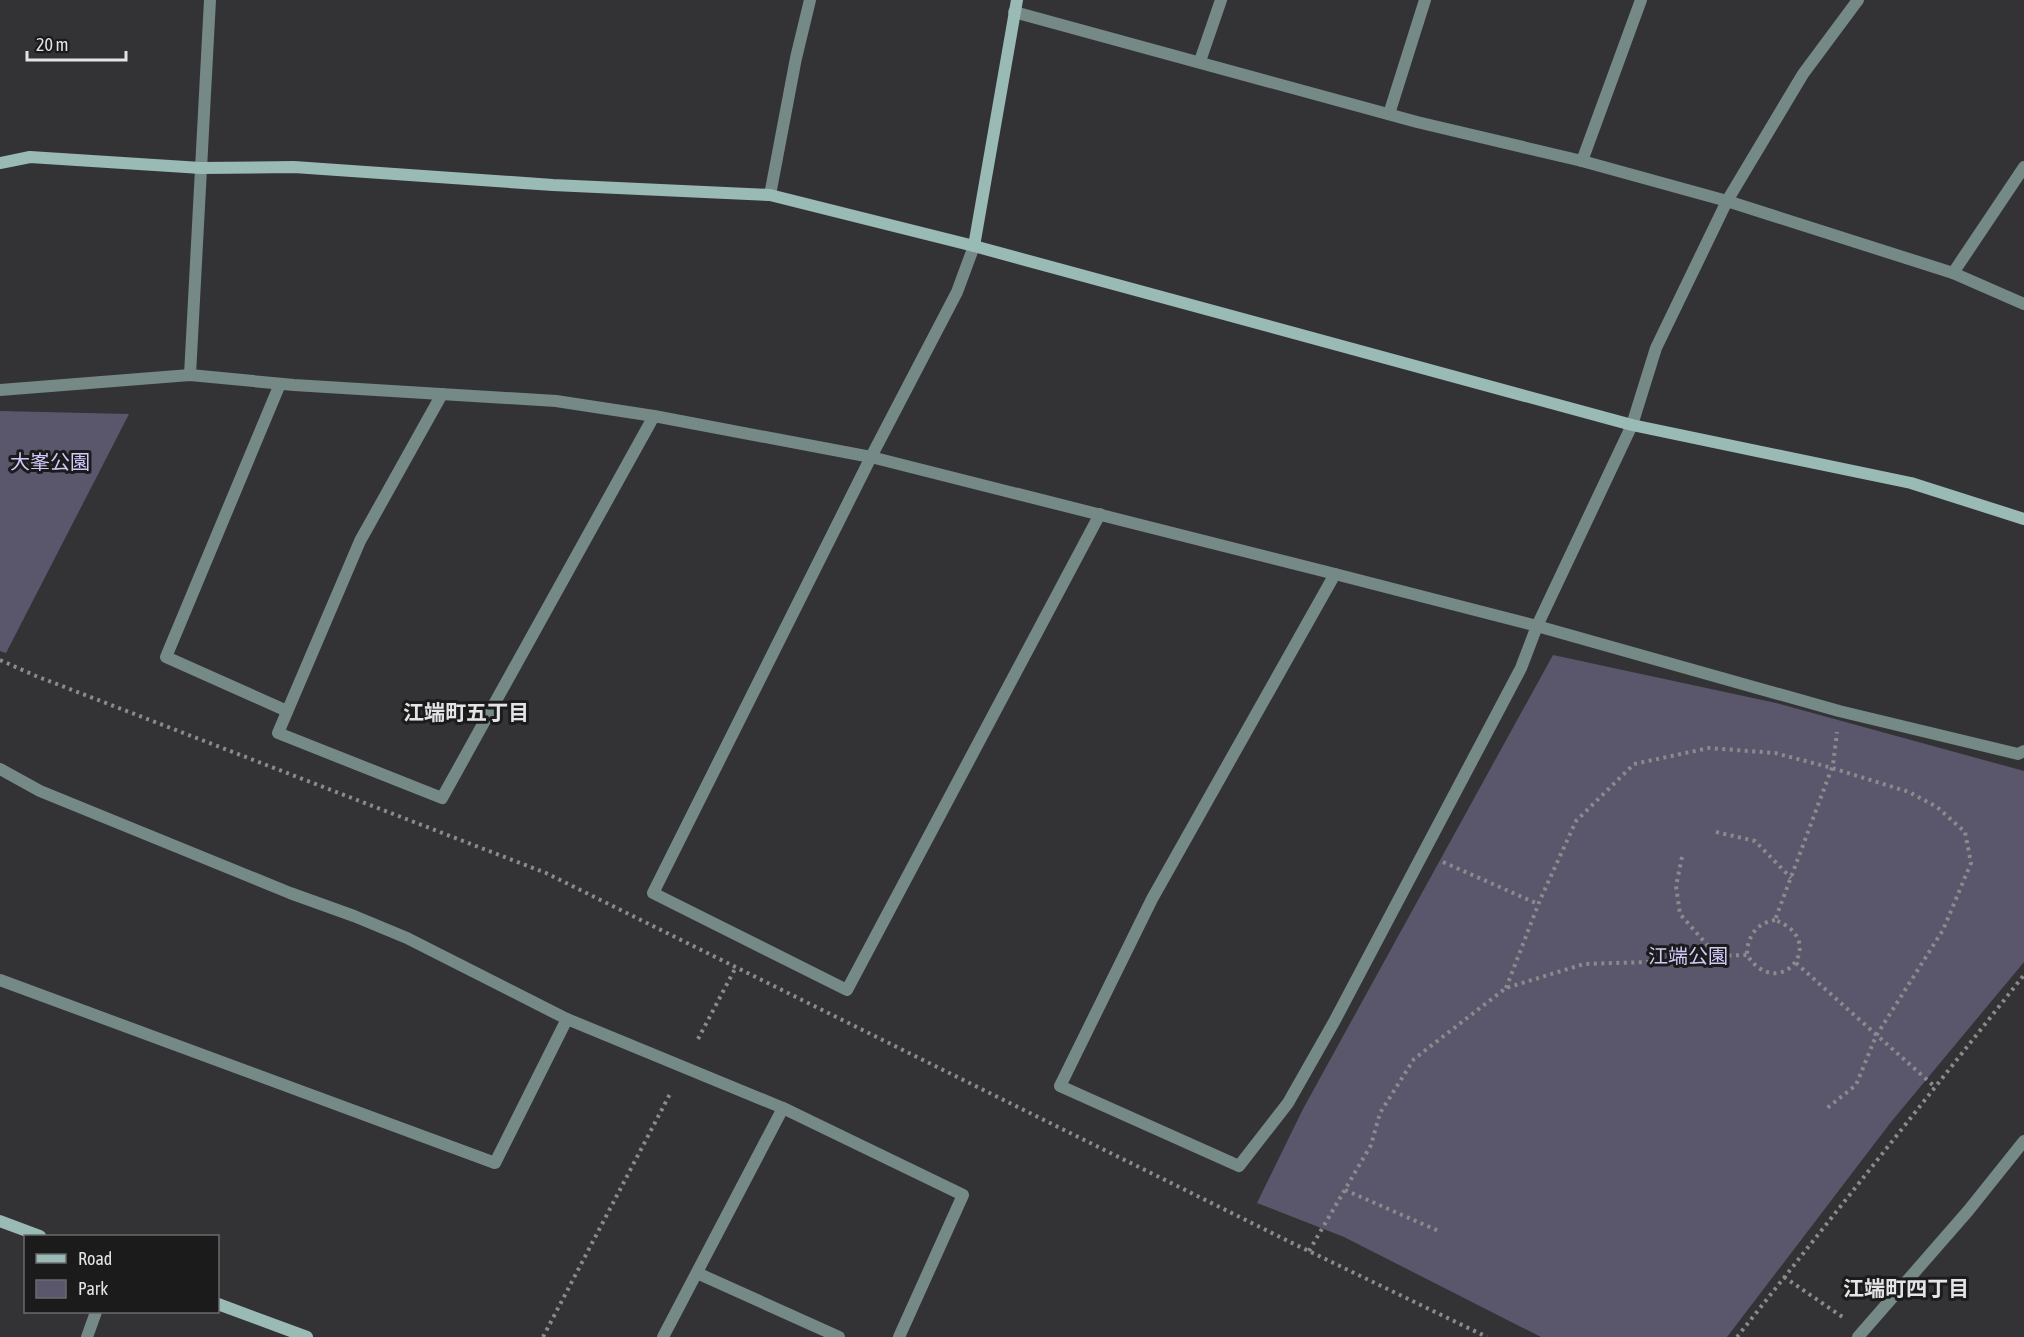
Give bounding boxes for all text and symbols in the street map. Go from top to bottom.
scale bar [27,24,126,62]
text: 20 m [36,34,68,55]
park label: 大峯公園 [10,450,90,473]
district label: 江端町五丁目 [403,700,529,724]
park label: 江端公園 [1648,944,1728,967]
legend [24,1235,219,1313]
text: Road [78,1248,112,1269]
district label: 江端町四丁目 [1843,1276,1969,1300]
text: Park [78,1278,108,1299]

